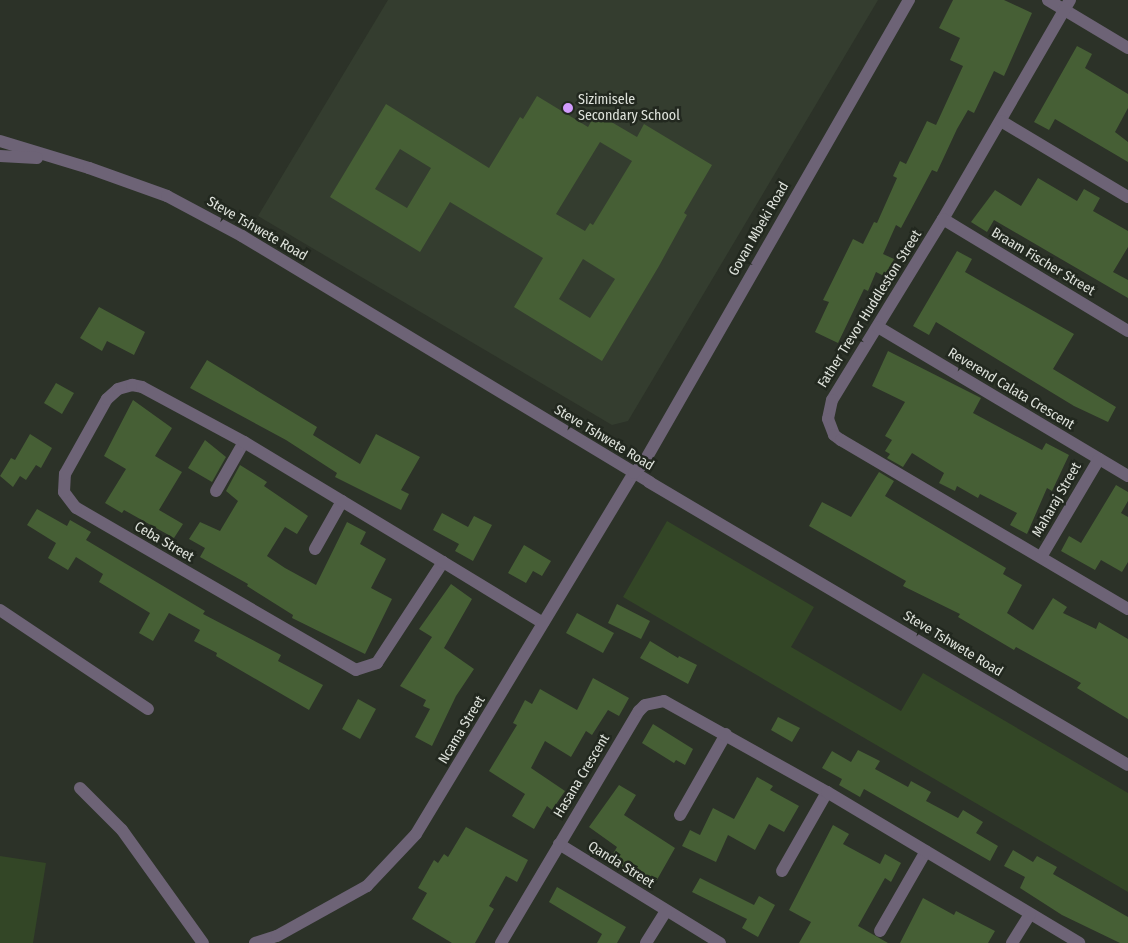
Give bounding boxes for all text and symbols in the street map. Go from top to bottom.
place label: Sizimisele Secondary School [578,92,680,124]
marker: Sizimisele Secondary School [562,102,574,114]
street label: Govan Mbeki Road [725,179,793,279]
street label: Steve Tshwete Road [204,193,310,265]
street label: Braam Fischer Street [988,224,1098,300]
street label: Father Trevor Huddleston Street [815,227,925,391]
street label: Reverend Calata Crescent [945,345,1077,433]
street label: Steve Tshwete Road [551,402,657,474]
street label: Maharaj Street [1029,460,1085,540]
street label: Ceba Street [131,518,197,566]
street label: Steve Tshwete Road [900,608,1006,680]
street label: Ncama Street [435,693,489,767]
street label: Hasana Crescent [550,731,614,821]
street label: Qanda Street [585,838,657,892]

